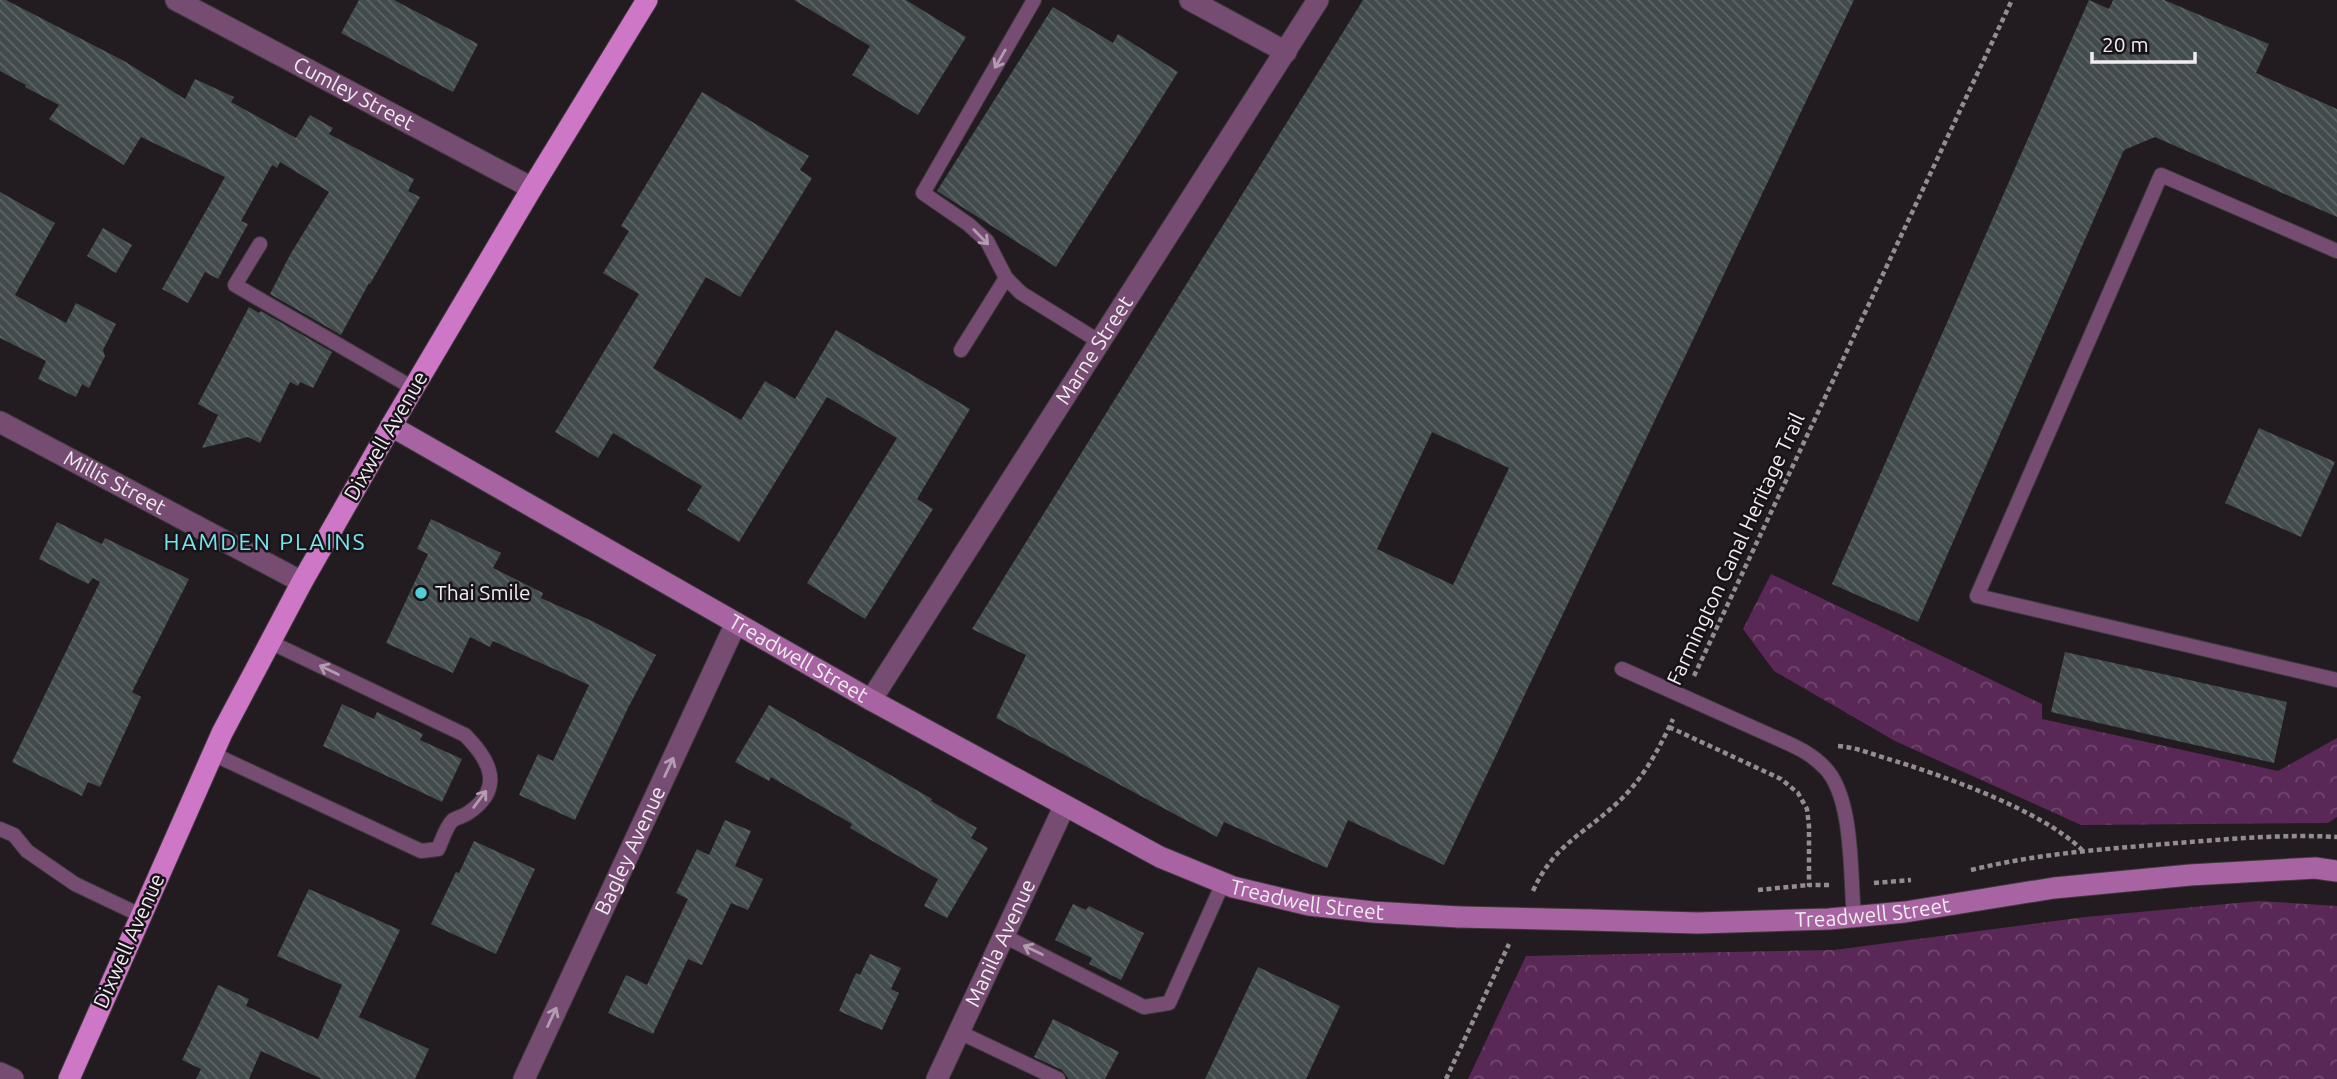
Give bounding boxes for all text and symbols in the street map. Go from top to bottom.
scale bar [2092,21,2195,65]
text: 20 m [2102,32,2149,56]
one-way arrow [993,48,1006,69]
street label: Cumley Street [290,51,419,135]
one-way arrow [972,228,989,245]
street label: Marne Street [1050,291,1137,408]
street label: Dixwell Avenue [338,367,432,504]
street label: Farmington Canal Heritage Trail [1661,409,1809,688]
street label: Millis Street [60,445,170,519]
district label: HAMDEN PLAINS [163,529,367,554]
place label: Thai Smile [435,580,531,604]
marker: Thai Smile [413,585,429,601]
street label: Treadwell Street [725,609,873,707]
one-way arrow [319,663,340,677]
one-way arrow [663,756,676,778]
street label: Bagley Avenue [589,782,670,918]
one-way arrow [472,790,487,809]
street label: Dixwell Avenue [88,869,169,1012]
street label: Treadwell Street [1228,874,1385,924]
street label: Manila Avenue [959,875,1040,1010]
street label: Treadwell Street [1795,892,1952,931]
one-way arrow [1023,942,1044,956]
one-way arrow [546,1007,560,1028]

